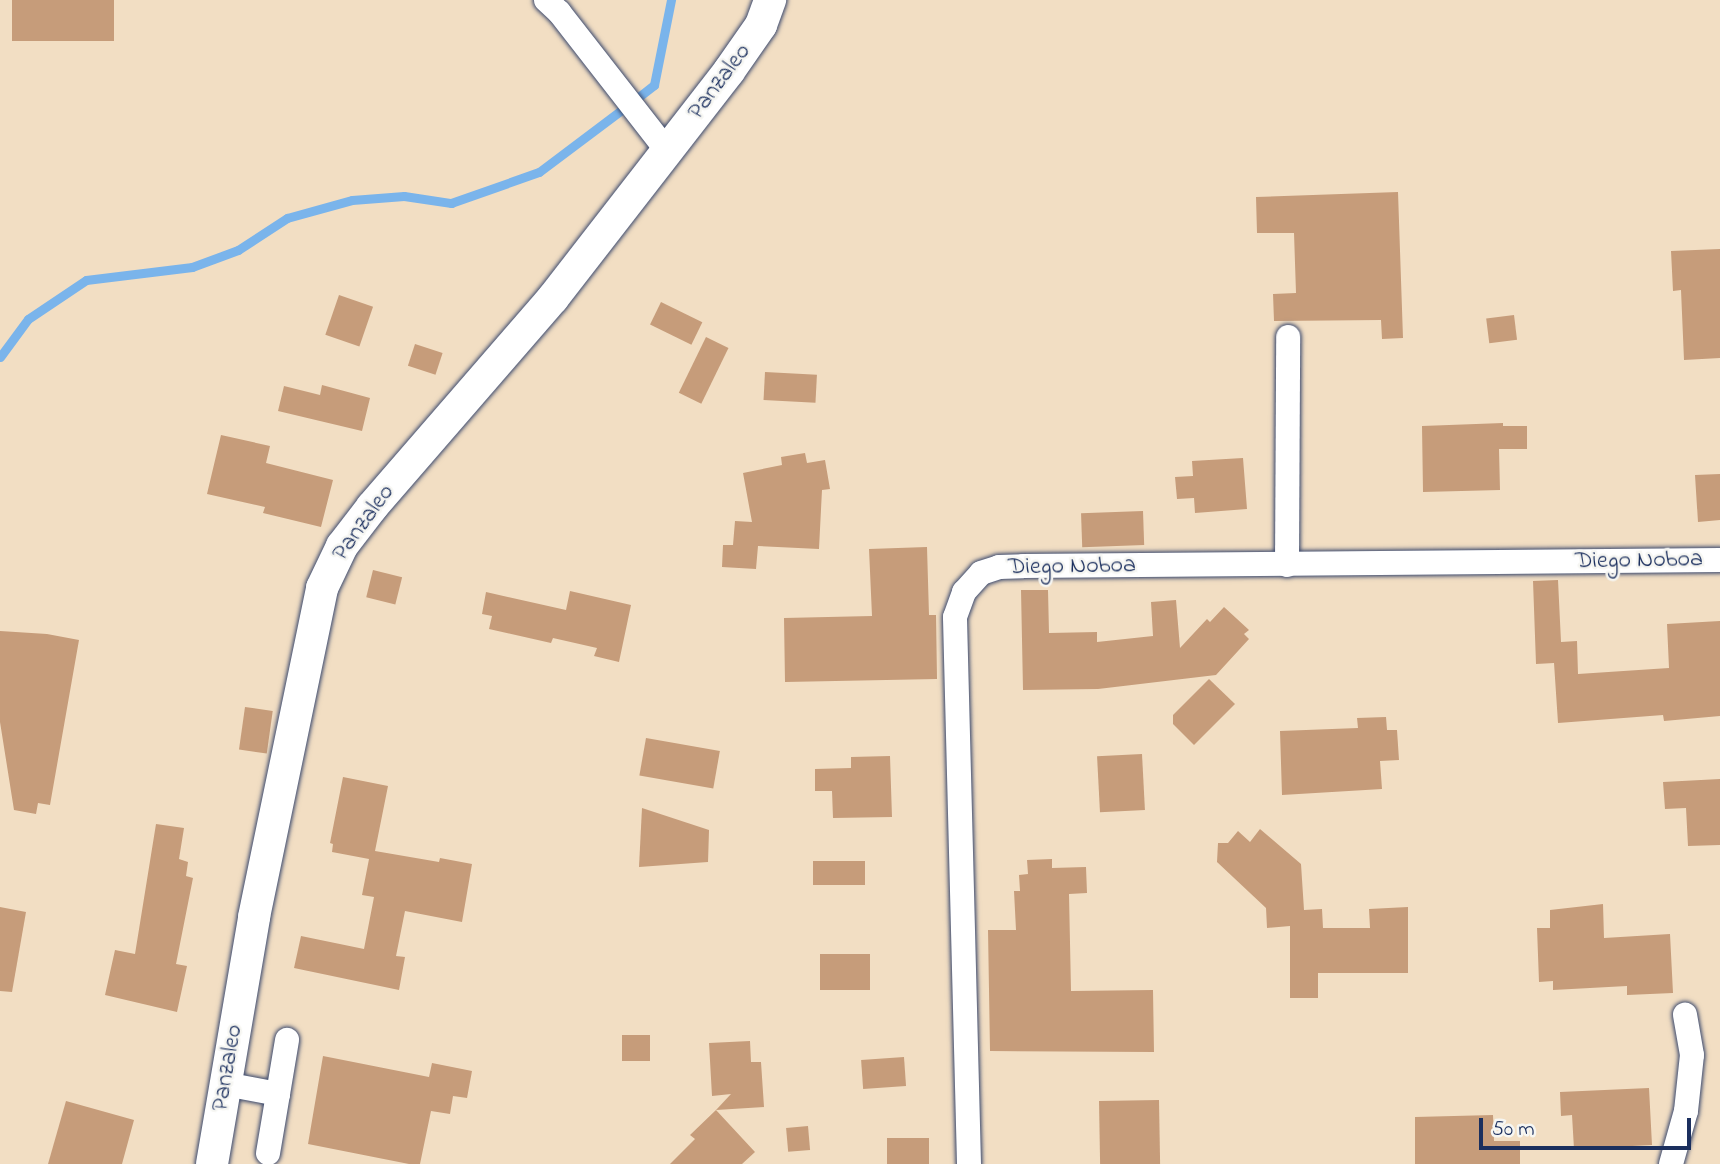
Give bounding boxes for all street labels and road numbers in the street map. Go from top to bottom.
street label: Panzaleo [682,38,758,126]
street label: Panzaleo [327,479,401,567]
street label: Diego Noboa [1575,545,1703,577]
street label: Diego Noboa [1008,551,1136,583]
street label: Panzaleo [206,1022,250,1114]

